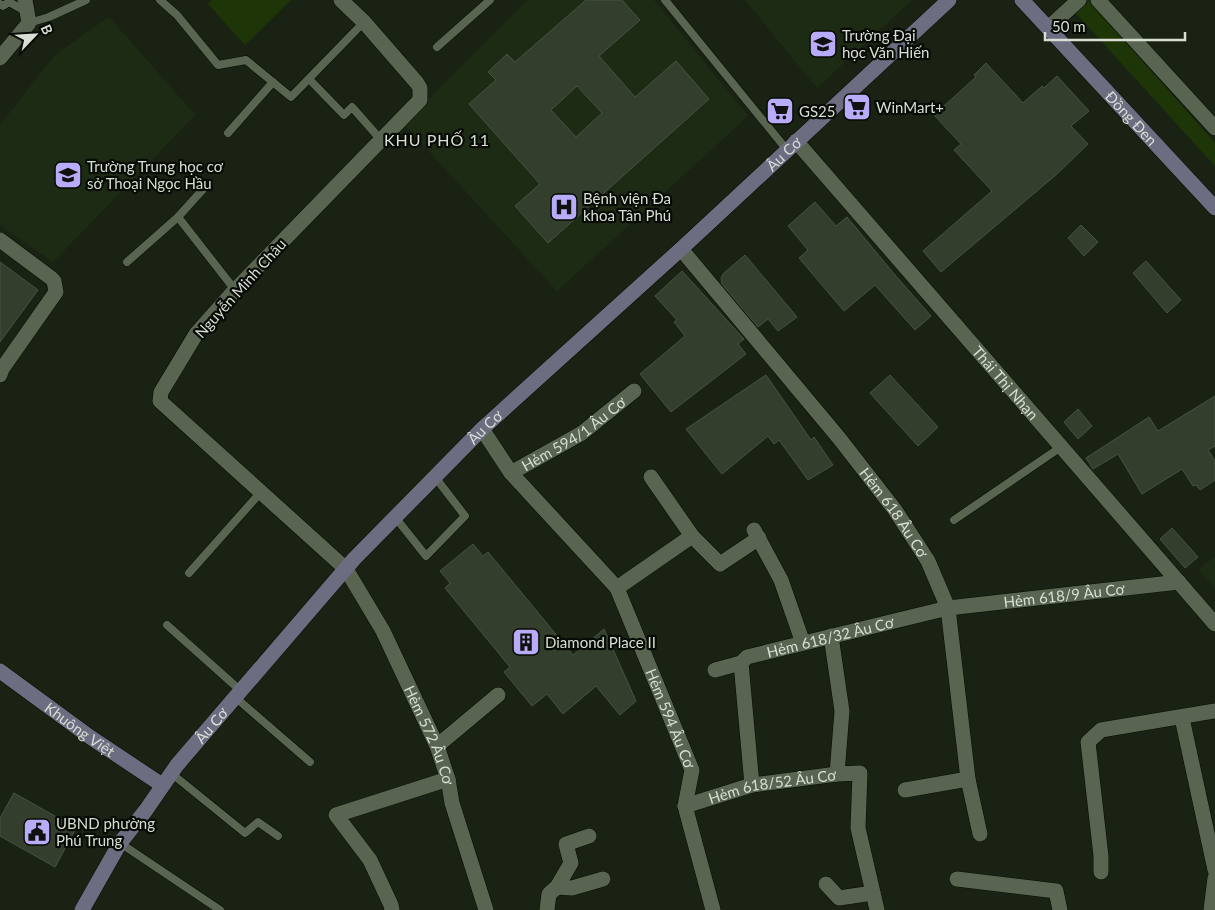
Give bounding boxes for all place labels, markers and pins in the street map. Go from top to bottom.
place label: Trường Đại học Văn Hiến [842,26,929,61]
school or university icon: Trường Đại học Văn Hiến [808,29,838,59]
supermarket icon: WinMart+ [842,92,872,122]
supermarket icon: GS25 [765,96,795,126]
place label: WinMart+ [876,98,944,116]
place label: GS25 [799,102,836,120]
place label: Trường Trung học cơ sở Thoại Ngọc Hầu [87,157,224,192]
school or university icon: Trường Trung học cơ sở Thoại Ngọc Hầu [53,160,83,190]
place label: Bệnh viện Đa khoa Tân Phú [583,189,671,224]
hospital icon: Bệnh viện Đa khoa Tân Phú [549,192,579,222]
building icon: Diamond Place II [511,627,541,657]
place label: Diamond Place II [545,633,656,651]
place label: UBND phường Phú Trung [56,814,155,849]
public building icon: UBND phường Phú Trung [22,817,52,847]

